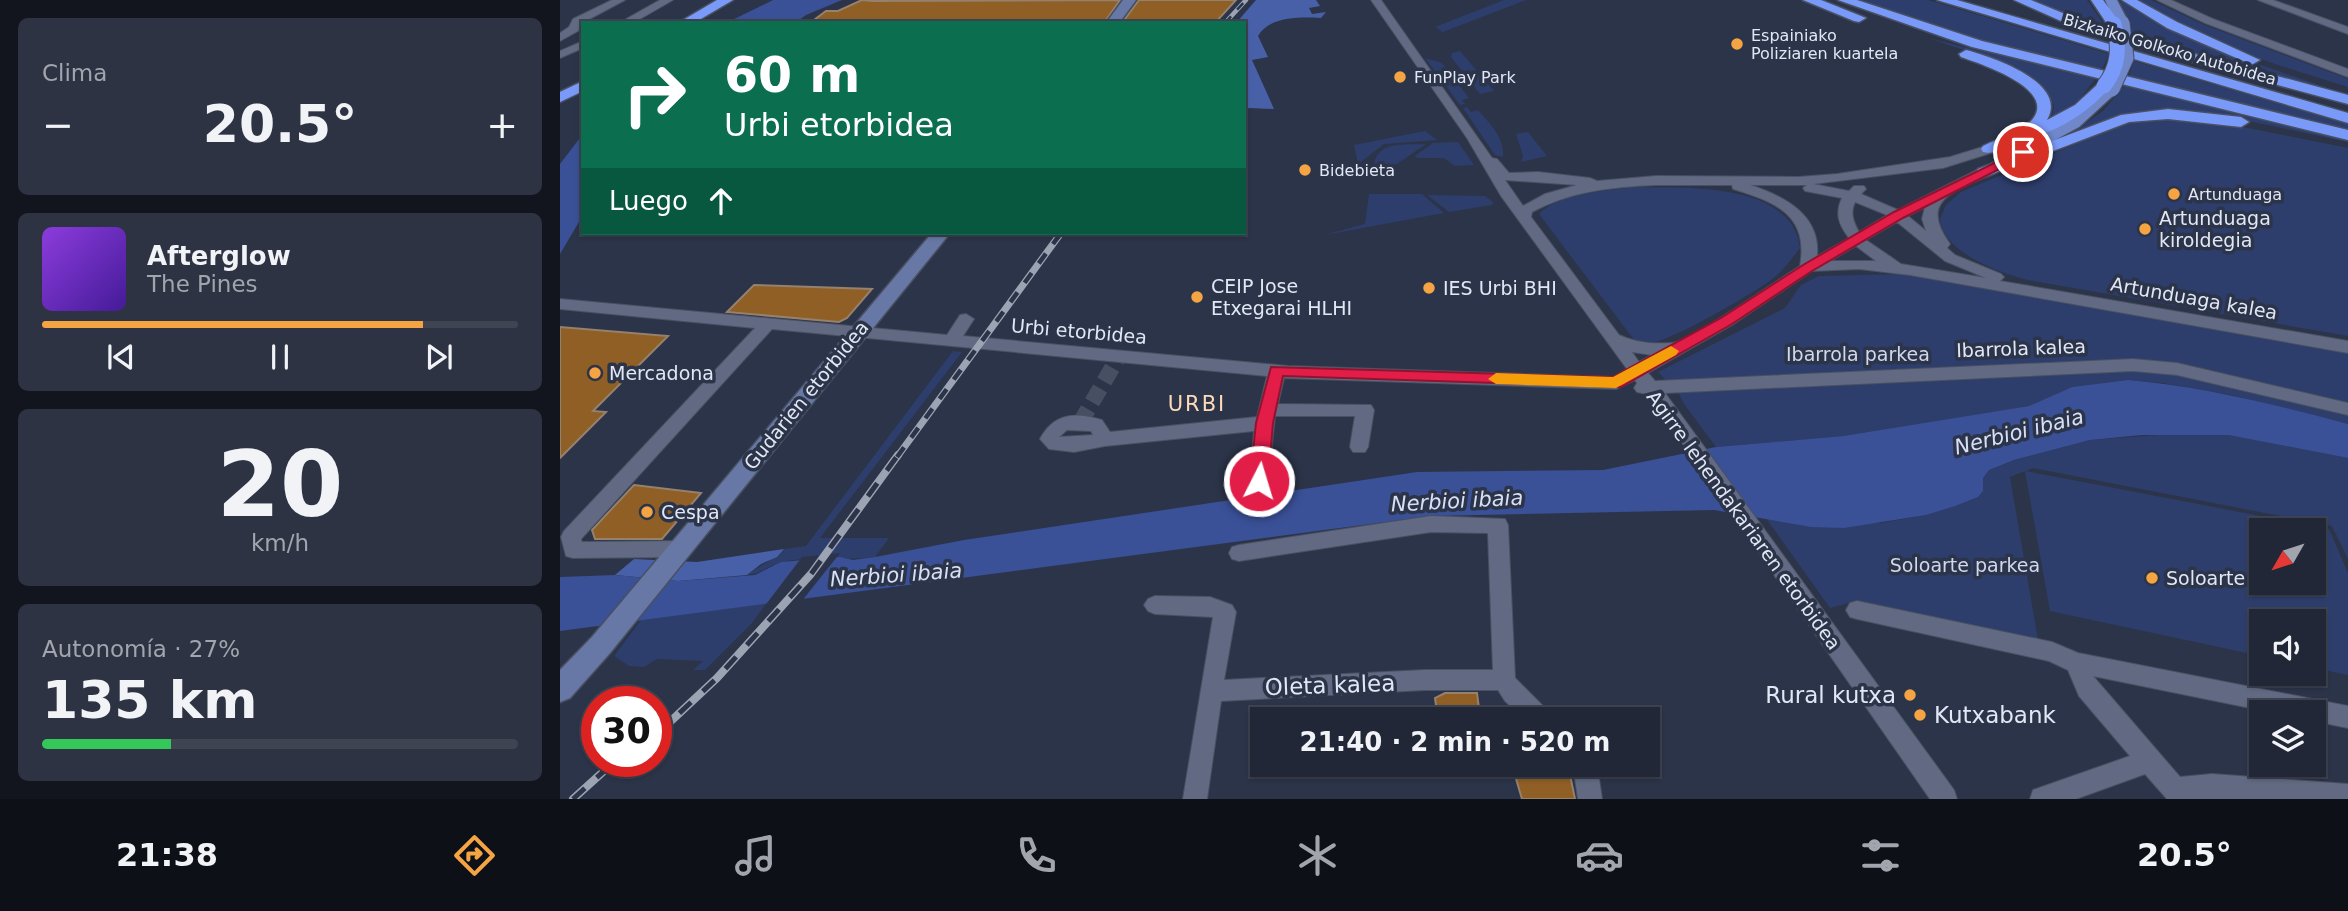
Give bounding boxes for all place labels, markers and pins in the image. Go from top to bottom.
place label: Espainiako Poliziaren kuartela [1751,26,1898,63]
marker: Espainiako Poliziaren kuartela [1729,36,1745,52]
place label: FunPlay Park [1414,68,1516,87]
marker: FunPlay Park [1392,69,1408,85]
pin [1993,122,2053,182]
place label: Bidebieta [1319,161,1395,180]
marker: Bidebieta [1297,162,1313,178]
place label: Artunduaga [2188,185,2282,204]
marker: Artunduaga [2166,186,2182,202]
place label: Artunduaga kiroldegia [2159,207,2271,251]
marker: Artunduaga kiroldegia [2137,221,2153,237]
place label: CEIP Jose Etxegarai HLHI [1211,275,1352,319]
place label: IES Urbi BHI [1443,277,1557,299]
marker: IES Urbi BHI [1421,280,1437,296]
marker: CEIP Jose Etxegarai HLHI [1189,289,1205,305]
place label: Mercadona [609,362,714,384]
marker: Mercadona [587,365,603,381]
place label: Cespa [661,501,720,523]
marker: Cespa [639,504,655,520]
place label: Soloarte [2166,567,2245,589]
marker: Soloarte [2144,570,2160,586]
place label: Rural kutxa [1765,682,1896,708]
marker: Rural kutxa [1902,687,1918,703]
place label: Kutxabank [1934,702,2057,728]
marker: Kutxabank [1912,707,1928,723]

